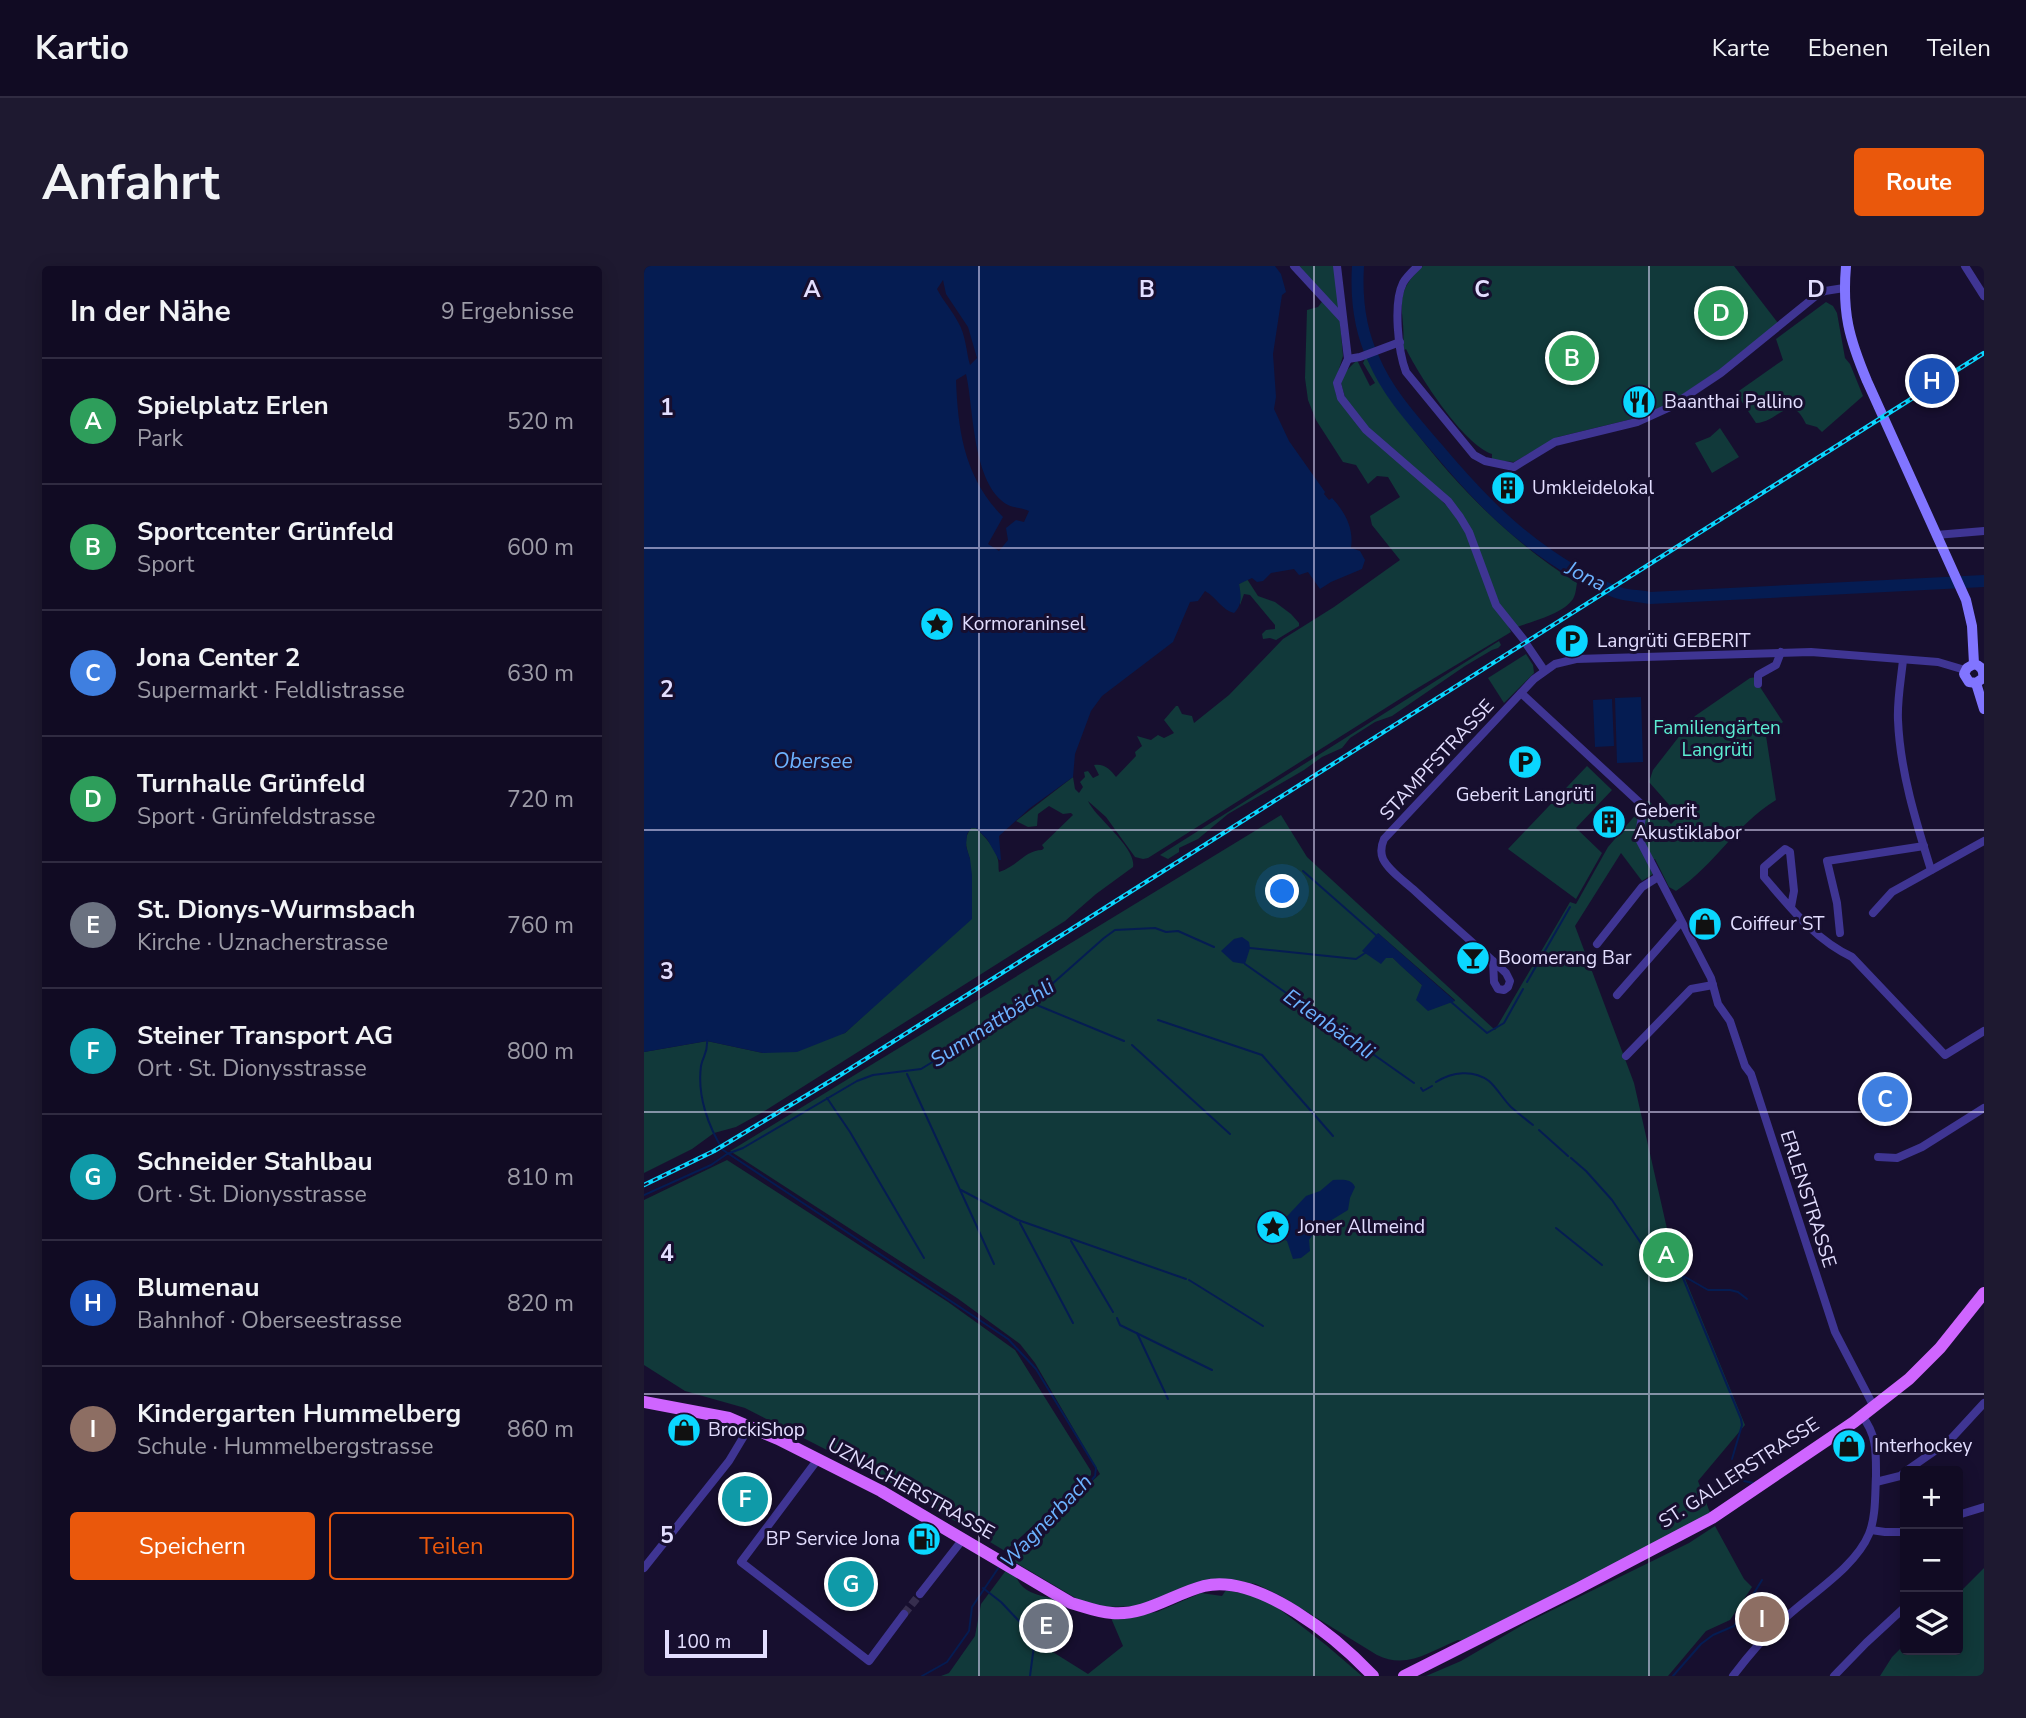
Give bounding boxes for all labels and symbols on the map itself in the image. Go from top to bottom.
text: A [803,274,821,305]
text: B [1139,274,1155,305]
text: C [1474,274,1490,305]
text: D [1807,274,1825,305]
pin: D [1698,287,1744,339]
pin: B [1549,332,1595,384]
pin: H [1909,355,1955,407]
restaurant icon: Baanthai Pallino [1620,383,1658,421]
place label: Baanthai Pallino [1664,389,1803,415]
text: 1 [660,392,674,423]
building icon: Umkleidelokal [1489,469,1527,507]
place label: Umkleidelokal [1532,475,1654,501]
water label: Jona [1560,554,1611,598]
place icon: Kormoraninsel [918,605,956,643]
place label: Kormoraninsel [962,611,1086,637]
parking icon: Langrüti GEBERIT [1553,622,1591,660]
place label: Langrüti GEBERIT [1597,628,1751,654]
text: 2 [660,674,674,705]
street label: STAMPFSTRASSE [1374,694,1500,826]
park label: Familiengärten Langrüti [1653,715,1781,763]
parking icon: Geberit Langrüti [1506,743,1544,781]
water label: Obersee [773,747,853,775]
place label: Geberit Langrüti [1456,782,1594,808]
place label: Geberit Akustiklabor [1634,798,1742,846]
building icon: Geberit Akustiklabor [1590,803,1628,841]
your location [1265,874,1299,908]
shop icon: Coiffeur ST [1686,905,1724,943]
place label: Coiffeur ST [1730,911,1825,937]
bar icon: Boomerang Bar [1454,939,1492,977]
place label: Boomerang Bar [1498,945,1632,971]
text: 3 [660,956,674,987]
water label: Summattbächli [925,972,1060,1074]
water label: Erlenbächli [1278,982,1381,1066]
pin: C [1862,1073,1908,1125]
street label: ERLENSTRASSE [1774,1127,1842,1271]
place icon: Joner Allmeind [1254,1208,1292,1246]
place label: Joner Allmeind [1297,1214,1425,1240]
pin: A [1643,1229,1689,1281]
text: 4 [660,1238,674,1269]
shop icon: BrockiShop [665,1411,703,1449]
street label: ST. GALLERSTRASSE [1654,1411,1824,1535]
place label: BrockiShop [708,1417,805,1443]
shop icon: Interhockey [1830,1427,1868,1465]
street label: UZNACHERSTRASSE [823,1432,999,1546]
place label: Interhockey [1874,1433,1973,1459]
water label: Wagnerbach [994,1468,1098,1574]
pin: F [722,1473,768,1525]
text: 5 [660,1520,674,1551]
fuel station icon: BP Service Jona [905,1520,943,1558]
place label: BP Service Jona [766,1526,900,1552]
pin: G [828,1558,874,1610]
pin: I [1739,1593,1785,1645]
pin: E [1023,1600,1069,1652]
scale bar [665,1627,766,1659]

